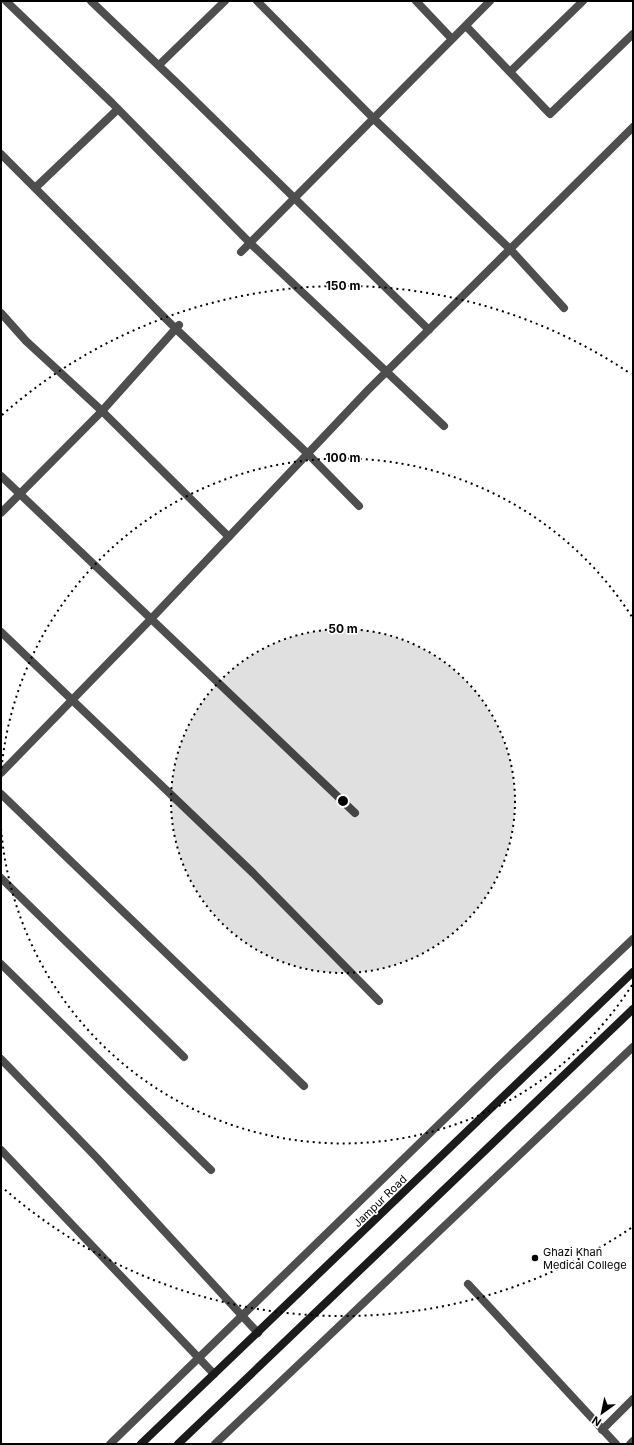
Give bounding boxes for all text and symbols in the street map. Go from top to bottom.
text: 150 m [326,278,360,293]
text: 100 m [325,450,361,465]
text: 50 m [328,621,358,636]
centre of rings [336,794,350,808]
street label: Jampur Road [350,1172,410,1230]
place label: Ghazi Khan Medical College [543,1245,627,1272]
marker: Ghazi Khan Medical College [530,1253,540,1263]
north arrow [582,1393,622,1433]
text: N [589,1413,604,1430]

